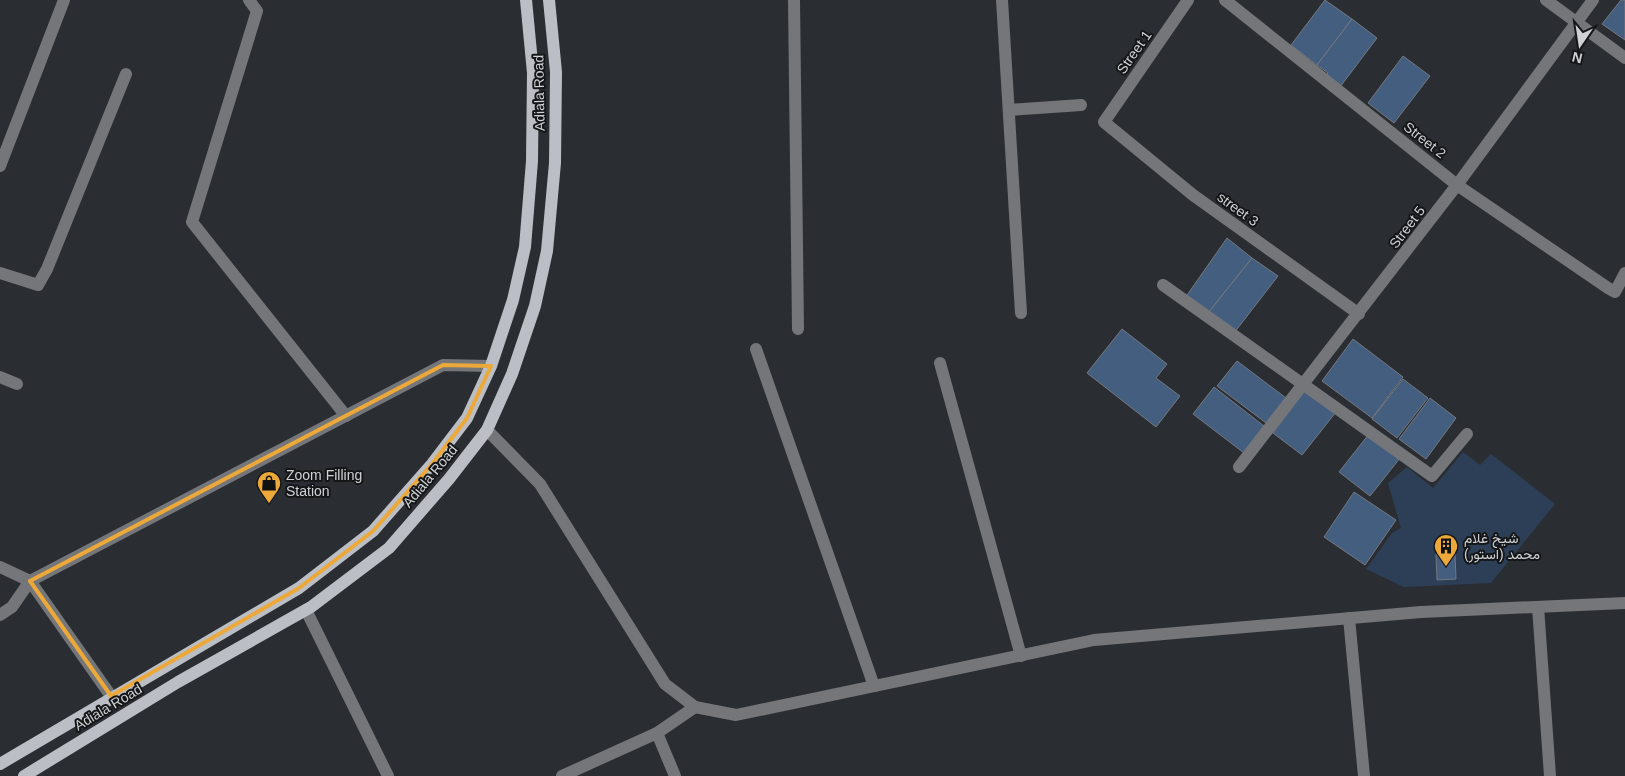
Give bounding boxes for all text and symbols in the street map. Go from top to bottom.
north arrow [1555,20,1605,70]
street label: Street 1 [1113,27,1155,77]
text: N [1570,49,1584,67]
street label: Adiala Road [530,55,548,131]
street label: Street 2 [1401,119,1449,162]
street label: street 3 [1214,189,1262,229]
street label: Street 5 [1386,202,1428,251]
street label: Adiala Road [399,442,461,510]
place label: Zoom Filling Station [286,467,362,499]
shop icon: Zoom Filling Station [256,470,282,504]
place label: شیخ غلام محمد (استور) [1464,530,1540,563]
building icon: شیخ غلام محمد (استور) [1433,533,1459,567]
street label: Adiala Road [71,680,145,734]

